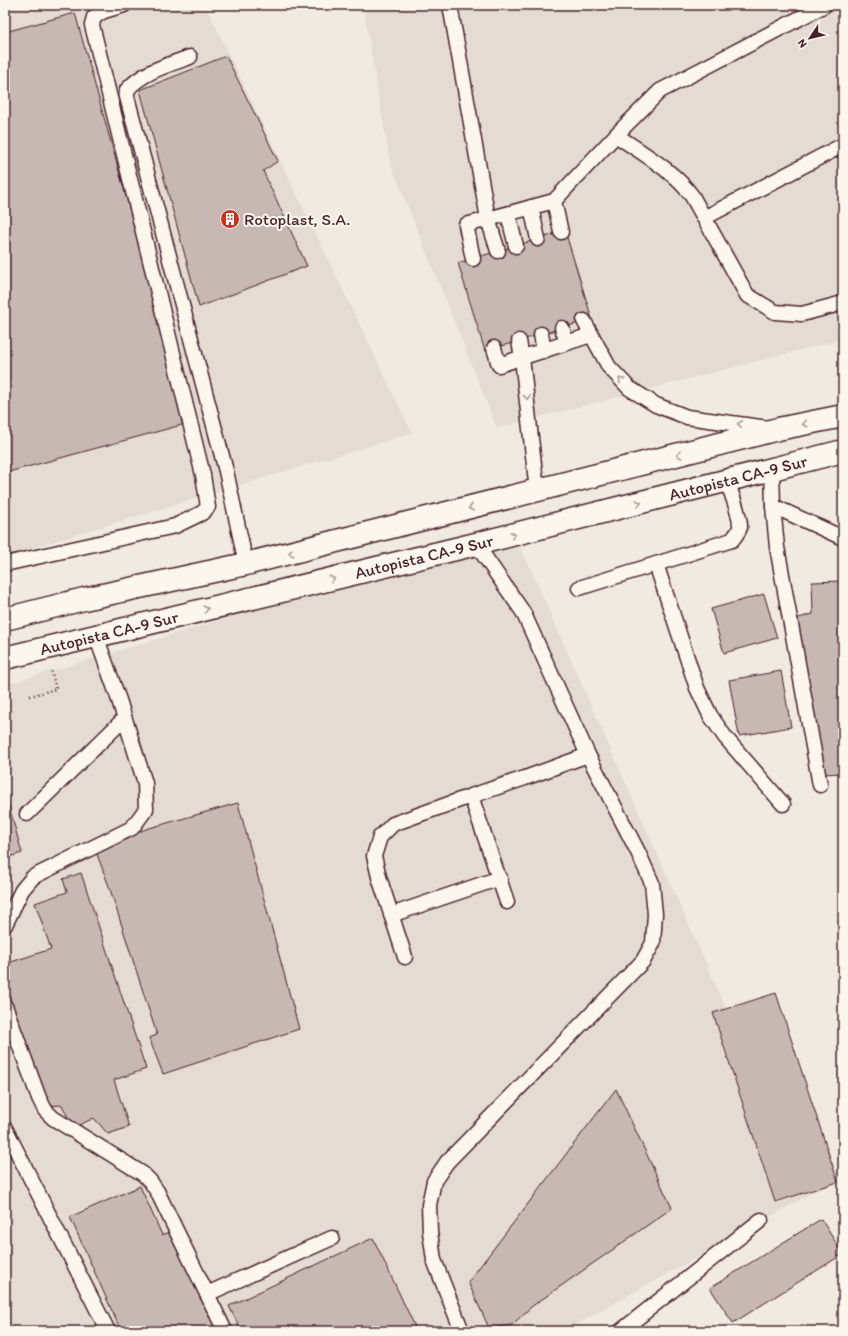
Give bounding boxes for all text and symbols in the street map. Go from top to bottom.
north arrow [790,18,830,58]
text: N [795,37,810,50]
building icon: Rotoplast, S.A. [219,208,241,230]
place label: Rotoplast, S.A. [244,209,350,229]
one-way arrow [618,377,626,385]
one-way arrow [522,394,531,400]
one-way arrow [802,419,808,427]
one-way arrow [737,420,743,429]
street label: Autopista CA-9 Sur [667,450,810,505]
one-way arrow [675,450,682,459]
one-way arrow [636,499,642,507]
one-way arrow [468,503,474,511]
street label: Autopista CA-9 Sur [353,530,495,583]
one-way arrow [510,531,516,539]
one-way arrow [288,548,295,557]
one-way arrow [329,575,336,583]
street label: Autopista CA-9 Sur [38,606,180,659]
one-way arrow [203,606,209,614]

